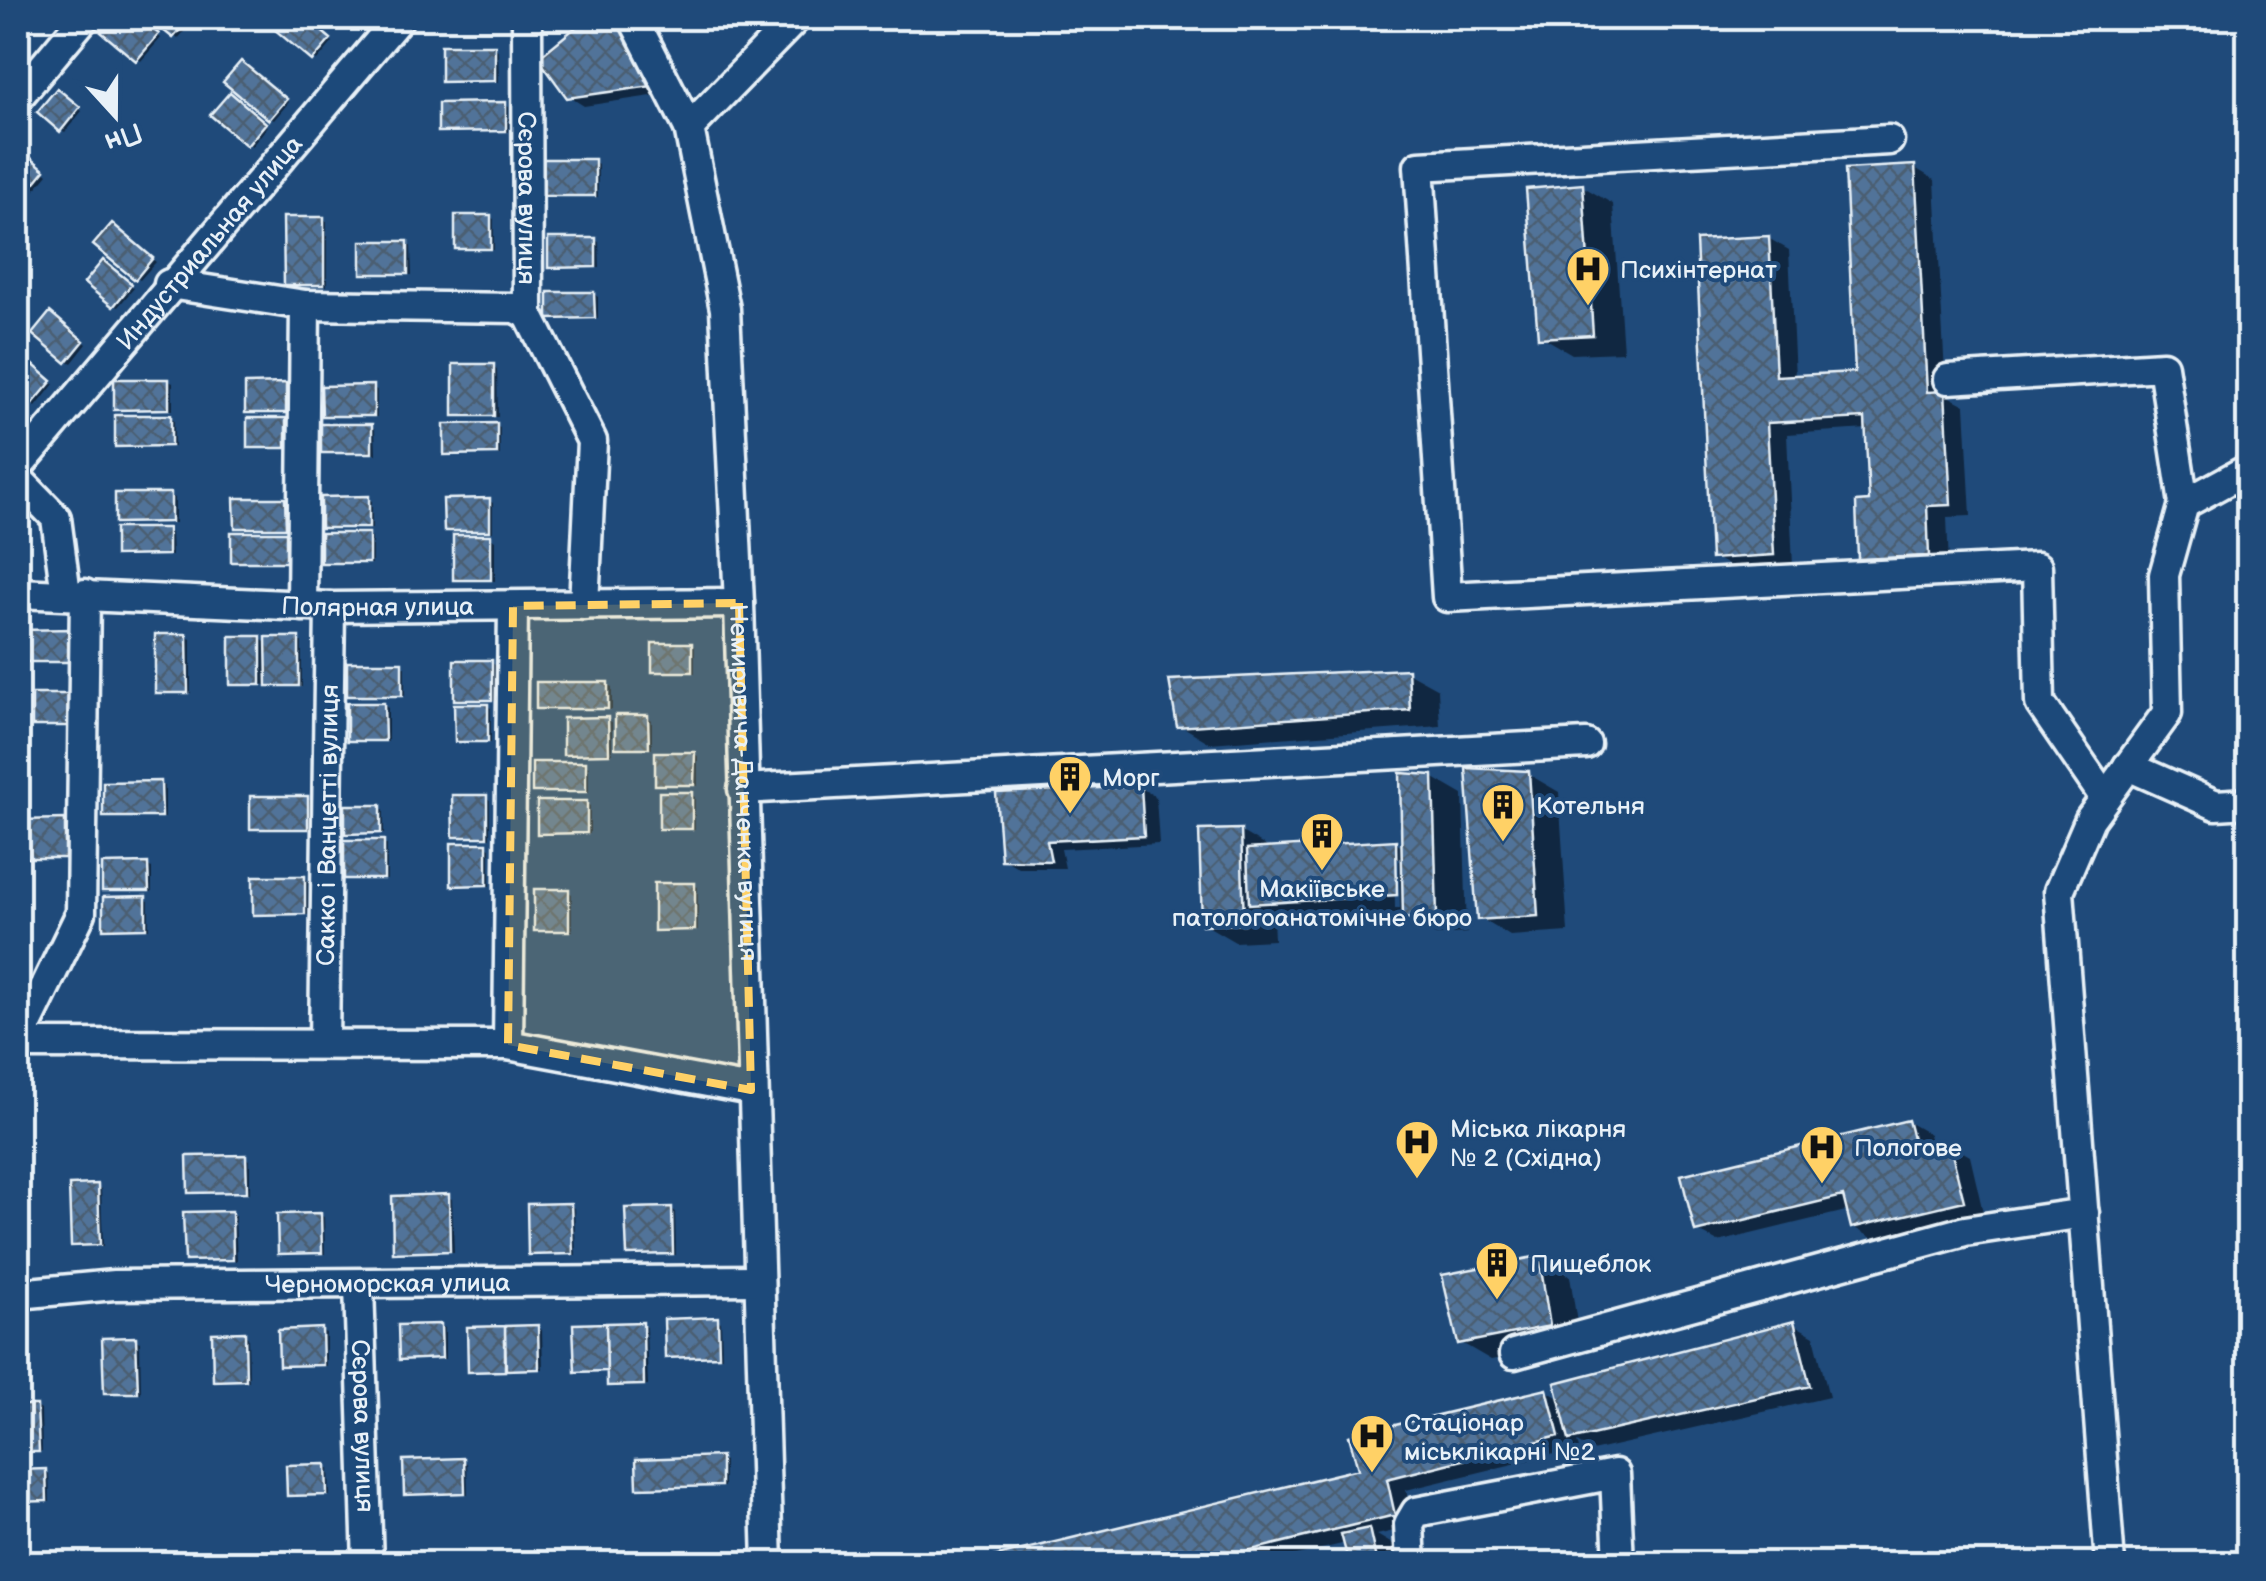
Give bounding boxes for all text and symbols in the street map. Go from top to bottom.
north arrow [65,65,165,165]
street label: Сєрова вулиця [510,111,542,285]
text: Пн [100,115,147,159]
street label: Индустриальная улица [110,129,310,357]
hospital icon: Психінтернат [1565,246,1611,307]
place label: Психінтернат [1620,255,1777,286]
street label: Полярная улица [281,591,474,624]
street label: Немировича-Данченка вулиця [722,604,764,962]
street label: Сакко і Ванцетті вулиця [311,684,346,966]
building icon: Морг [1047,754,1093,815]
place label: Морг [1102,763,1160,794]
building icon: Котельня [1480,782,1526,843]
place label: Котельня [1536,791,1645,822]
building icon: Макіївське патологоанатомічне бюро [1299,811,1345,872]
place label: Макіївське патологоанатомічне бюро [1172,874,1472,934]
place label: Міська лікарня № 2 (Східна) [1450,1114,1626,1174]
hospital icon: Міська лікарня № 2 (Східна) [1394,1119,1440,1180]
hospital icon: Пологове [1799,1124,1845,1185]
place label: Пологове [1854,1133,1962,1164]
building icon: Пищеблок [1474,1240,1520,1301]
place label: Пищеблок [1530,1249,1652,1280]
street label: Черноморская улица [265,1268,511,1301]
street label: Сєрова вулиця [344,1339,380,1513]
place label: Стаціонар міськлікарні №2 [1404,1408,1596,1468]
hospital icon: Стаціонар міськлікарні №2 [1349,1413,1395,1474]

